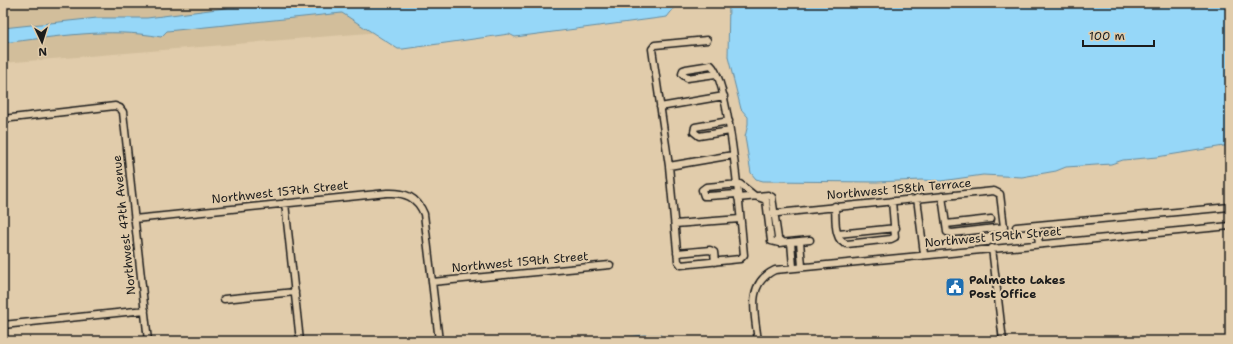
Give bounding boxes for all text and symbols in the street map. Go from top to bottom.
north arrow [22,22,62,62]
scale bar [1083,22,1154,48]
text: 100 m [1089,28,1125,44]
text: N [38,44,48,59]
street label: Northwest 47th Avenue [109,154,139,296]
street label: Northwest 158th Terrace [826,175,972,203]
street label: Northwest 157th Street [211,177,349,207]
street label: Northwest 159th Street [924,223,1062,251]
street label: Northwest 159th Street [451,248,589,276]
place label: Palmetto Lakes Post Office [969,272,1065,302]
public building icon: Palmetto Lakes Post Office [944,276,966,298]

